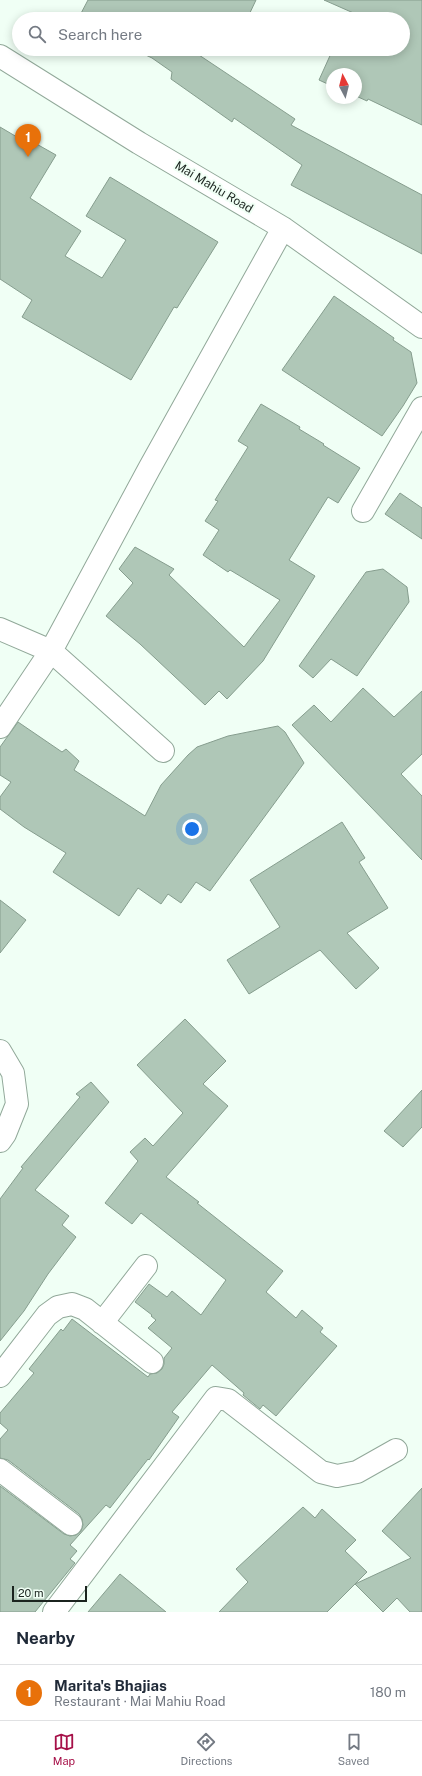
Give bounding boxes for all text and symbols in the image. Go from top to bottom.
search box [12,12,410,56]
icon: search [26,23,48,45]
text: Search here [58,26,142,43]
north arrow [326,68,362,104]
pin: 1 [15,124,41,157]
street label: Mai Mahiu Road [172,158,256,216]
your location [182,819,202,839]
scale bar [12,1584,87,1603]
text: 20 m [18,1587,43,1599]
text: Nearby [16,1628,75,1648]
text: Marita's Bhajias [54,1677,167,1694]
text: 1 [26,1685,32,1700]
text: 180 m [370,1685,406,1700]
text: Restaurant · Mai Mahiu Road [54,1694,226,1709]
tab: Map [53,1731,75,1767]
tab: Directions [181,1731,232,1767]
tab: Saved [338,1731,369,1767]

